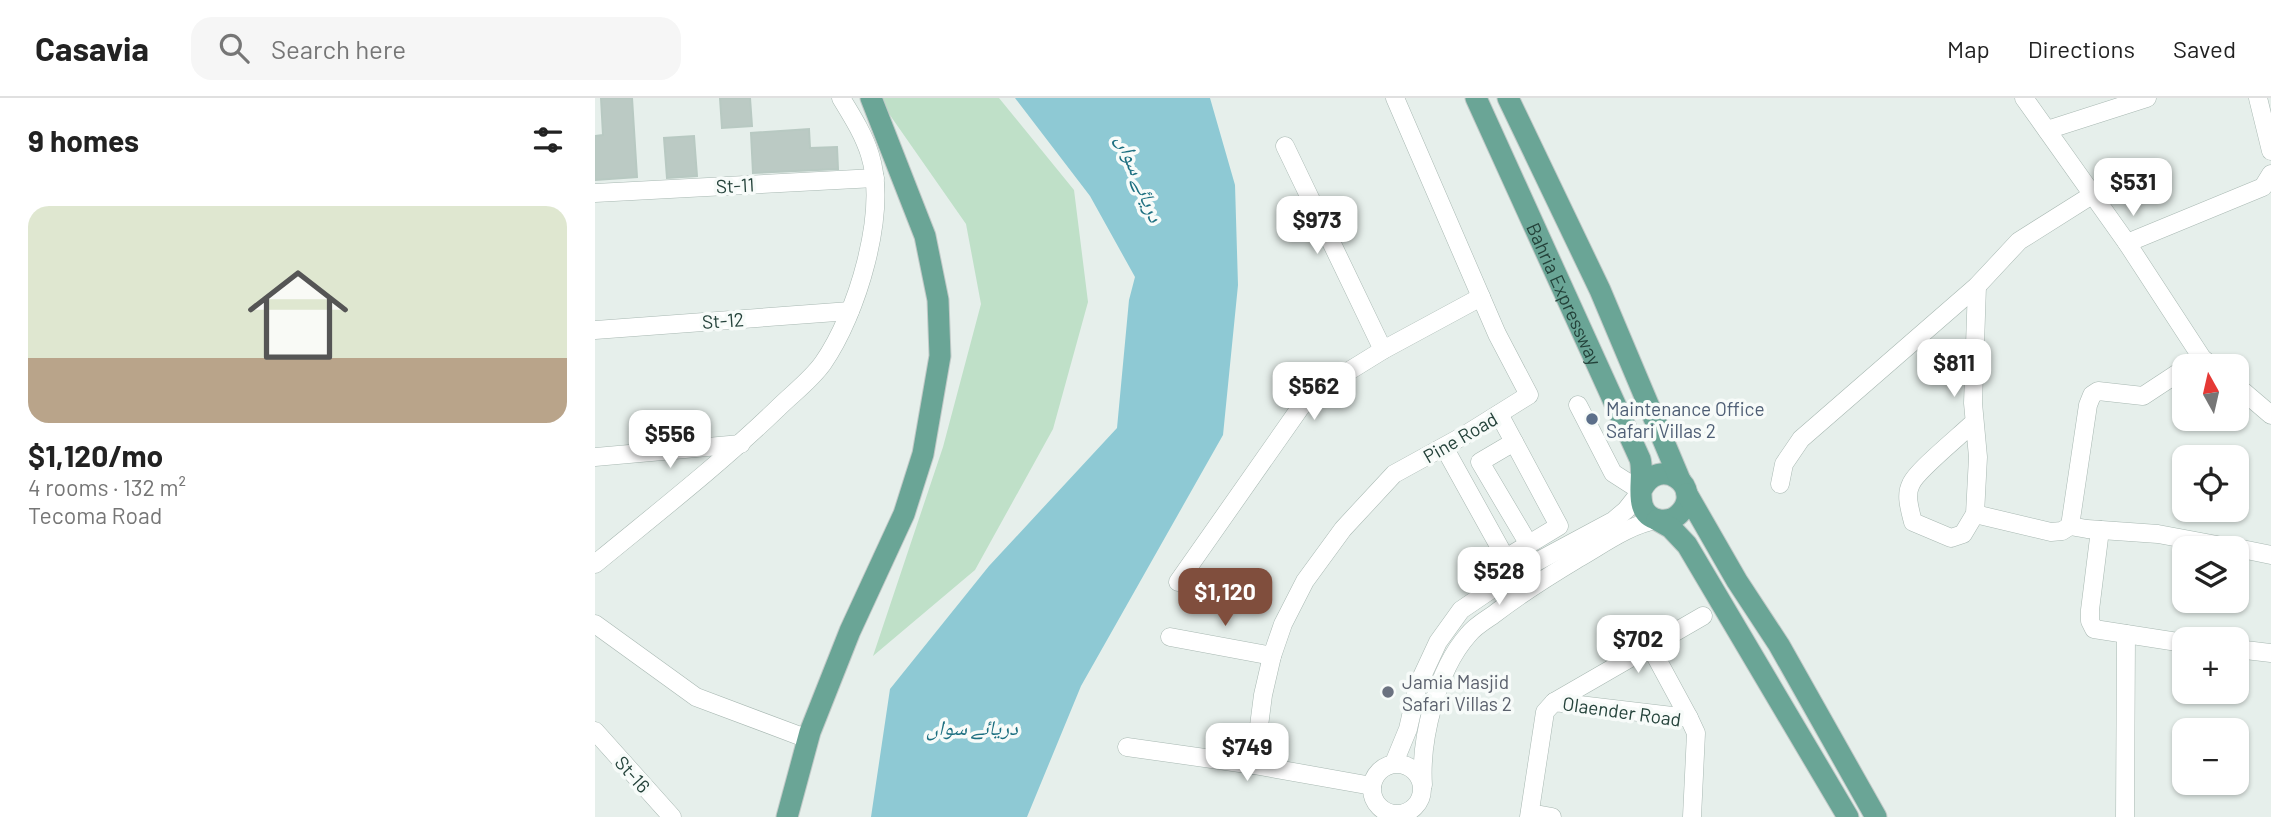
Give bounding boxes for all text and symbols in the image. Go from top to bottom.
search box [191,17,681,80]
text: Casavia [35,28,149,68]
icon: search [215,29,253,67]
text: Search here [271,33,406,64]
text: Map [1947,34,1990,63]
text: Directions [2028,34,2135,63]
text: Saved [2173,34,2236,63]
icon: filters [529,121,567,159]
text: 9 homes [28,122,139,158]
water label: دریائے سواں [1110,131,1170,226]
pin: $531 [2092,158,2174,218]
text: $531 [2110,167,2156,195]
street label: St-11 [715,173,755,197]
pin: $973 [1276,197,1358,256]
text: $973 [1292,205,1342,233]
street label: Bahria Expressway [1523,219,1607,369]
icon: home [235,252,361,378]
street label: St-12 [701,307,745,333]
pin: $811 [1913,340,1995,399]
text: $811 [1933,348,1975,376]
north arrow [2172,354,2249,430]
map controls [2172,354,2249,795]
pin: $562 [1273,362,1355,422]
text: $562 [1289,371,1339,399]
place label: Maintenance Office Safari Villas 2 [1606,397,1765,442]
street label: Pine Road [1419,407,1501,467]
pin: $556 [629,410,711,470]
marker: Maintenance Office Safari Villas 2 [1584,411,1600,427]
text: $556 [645,419,695,447]
text: $1,120/mo [28,437,163,473]
button: locate [2172,445,2249,522]
text: 4 rooms · 132 m² [28,473,186,501]
text: Tecoma Road [28,501,162,529]
button: layers [2172,536,2249,613]
pin: $528 [1458,547,1540,607]
text: $528 [1474,556,1524,584]
pin: $1,120 [1168,568,1282,628]
text: $1,120 [1194,577,1256,605]
pin: $702 [1597,616,1679,675]
text: $702 [1613,624,1663,652]
button: + [2172,627,2249,704]
place label: Jamia Masjid Safari Villas 2 [1402,670,1512,715]
marker: Jamia Masjid Safari Villas 2 [1380,684,1396,700]
street label: Olaender Road [1561,691,1683,731]
water label: دریائے سواں [926,714,1018,741]
button: − [2172,718,2249,795]
pin: $749 [1206,724,1288,783]
text: $749 [1222,732,1272,760]
street label: St-16 [611,751,655,797]

